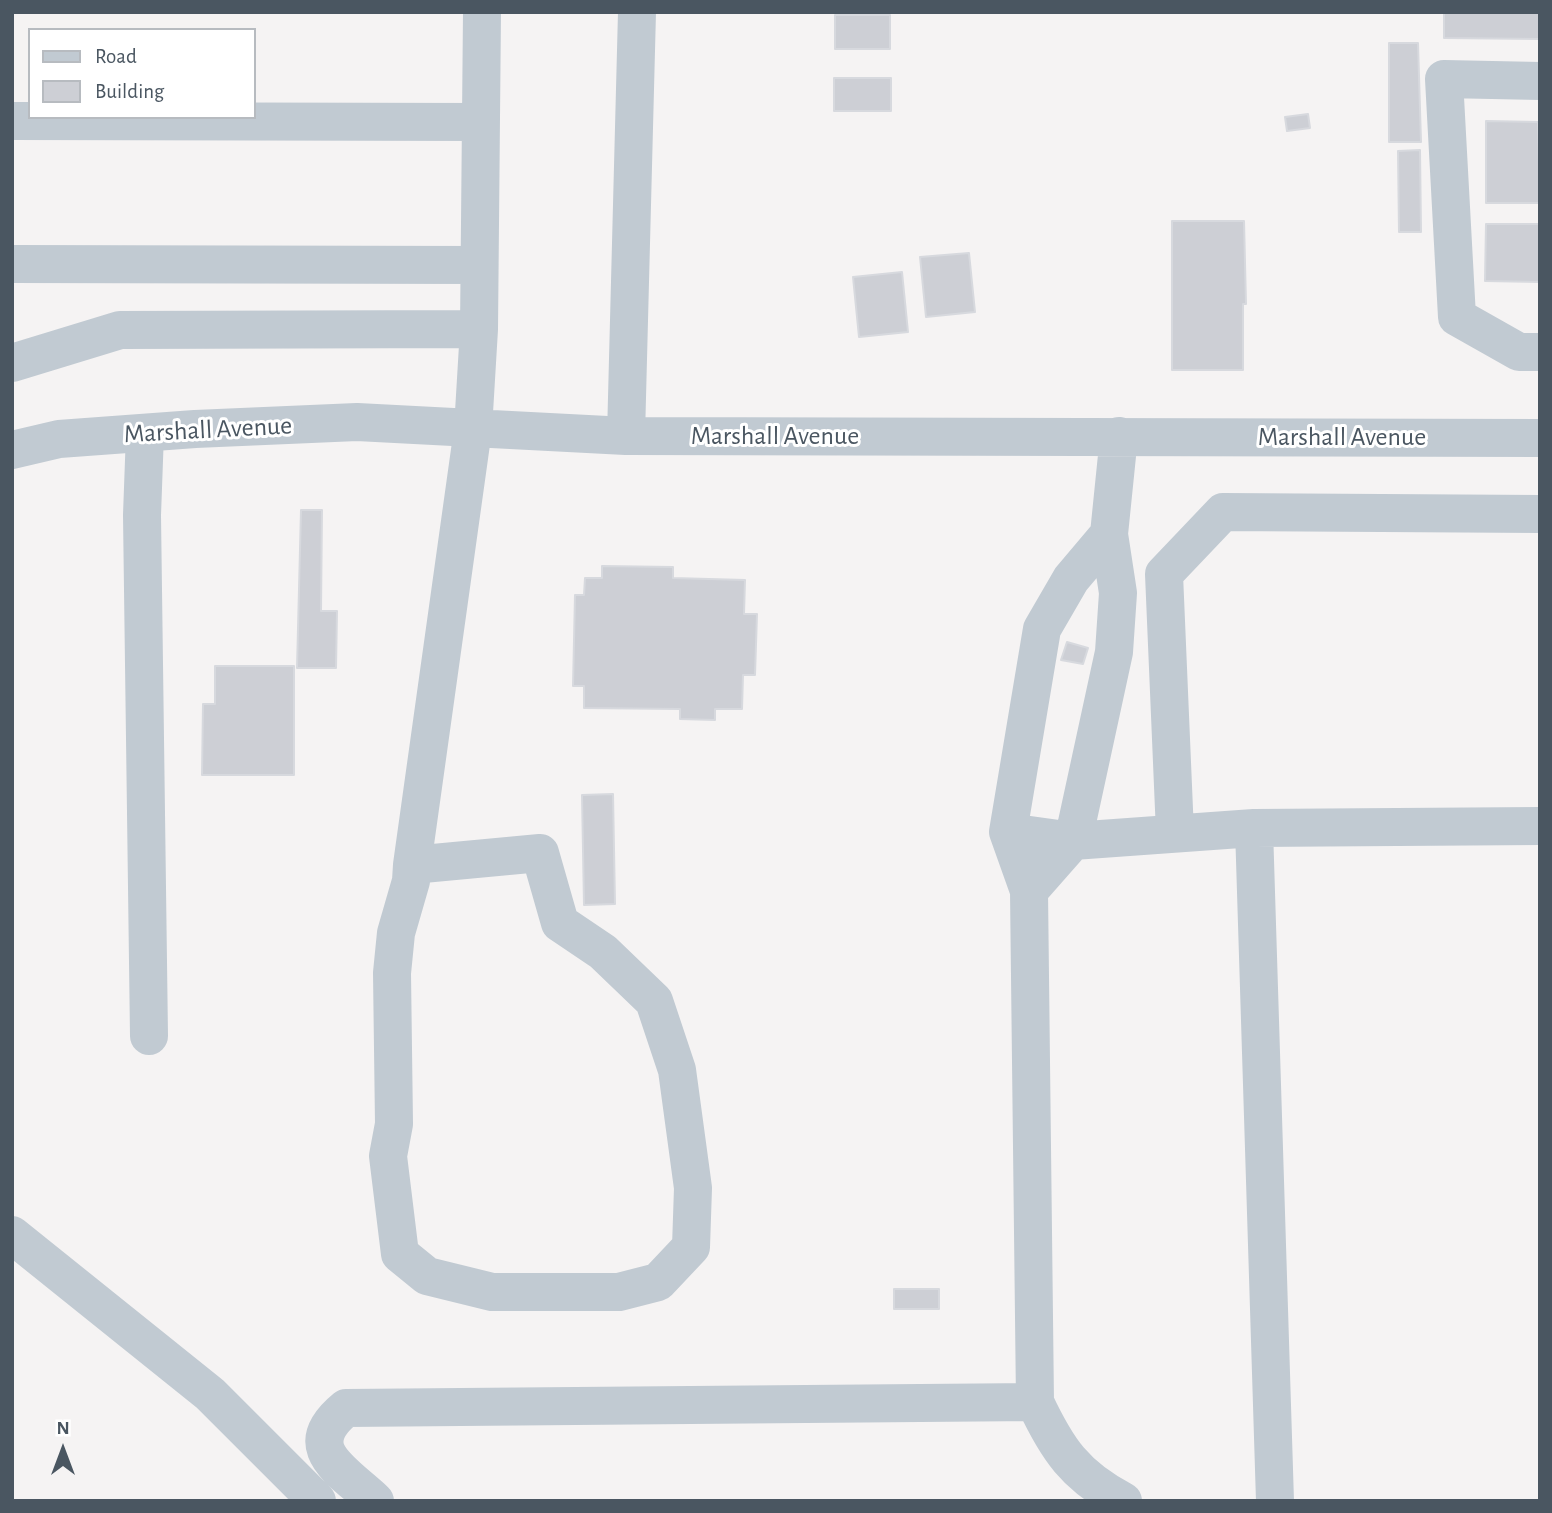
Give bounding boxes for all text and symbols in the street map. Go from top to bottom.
legend [28,28,256,119]
text: Road [95,46,137,67]
text: Building [95,81,164,102]
street label: Marshall Avenue [123,410,293,450]
street label: Marshall Avenue [691,420,859,452]
street label: Marshall Avenue [1258,421,1426,453]
north arrow [28,1415,98,1485]
text: N [56,1419,70,1438]

